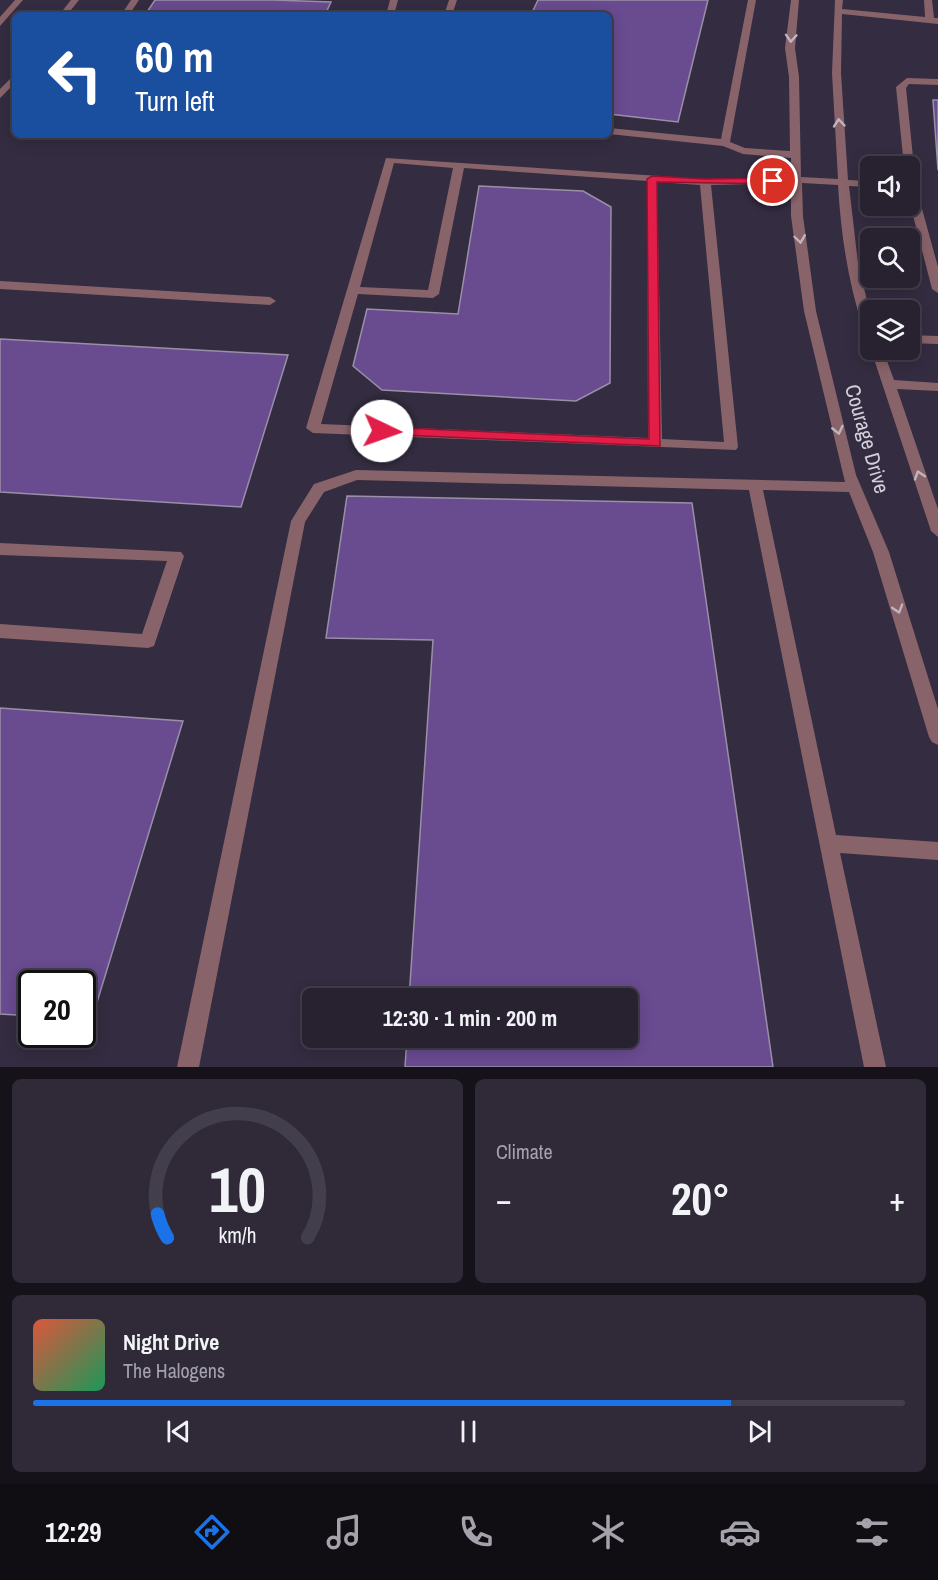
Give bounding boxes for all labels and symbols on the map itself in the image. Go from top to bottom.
one-way arrow [784,34,797,43]
one-way arrow [833,119,846,128]
pin [747,155,798,206]
one-way arrow [794,234,806,243]
street label: Courage Drive [838,381,897,497]
position arrow [350,399,414,463]
one-way arrow [831,424,844,434]
one-way arrow [914,470,927,481]
one-way arrow [891,603,903,613]
speed limit sign: 20 [18,970,96,1048]

